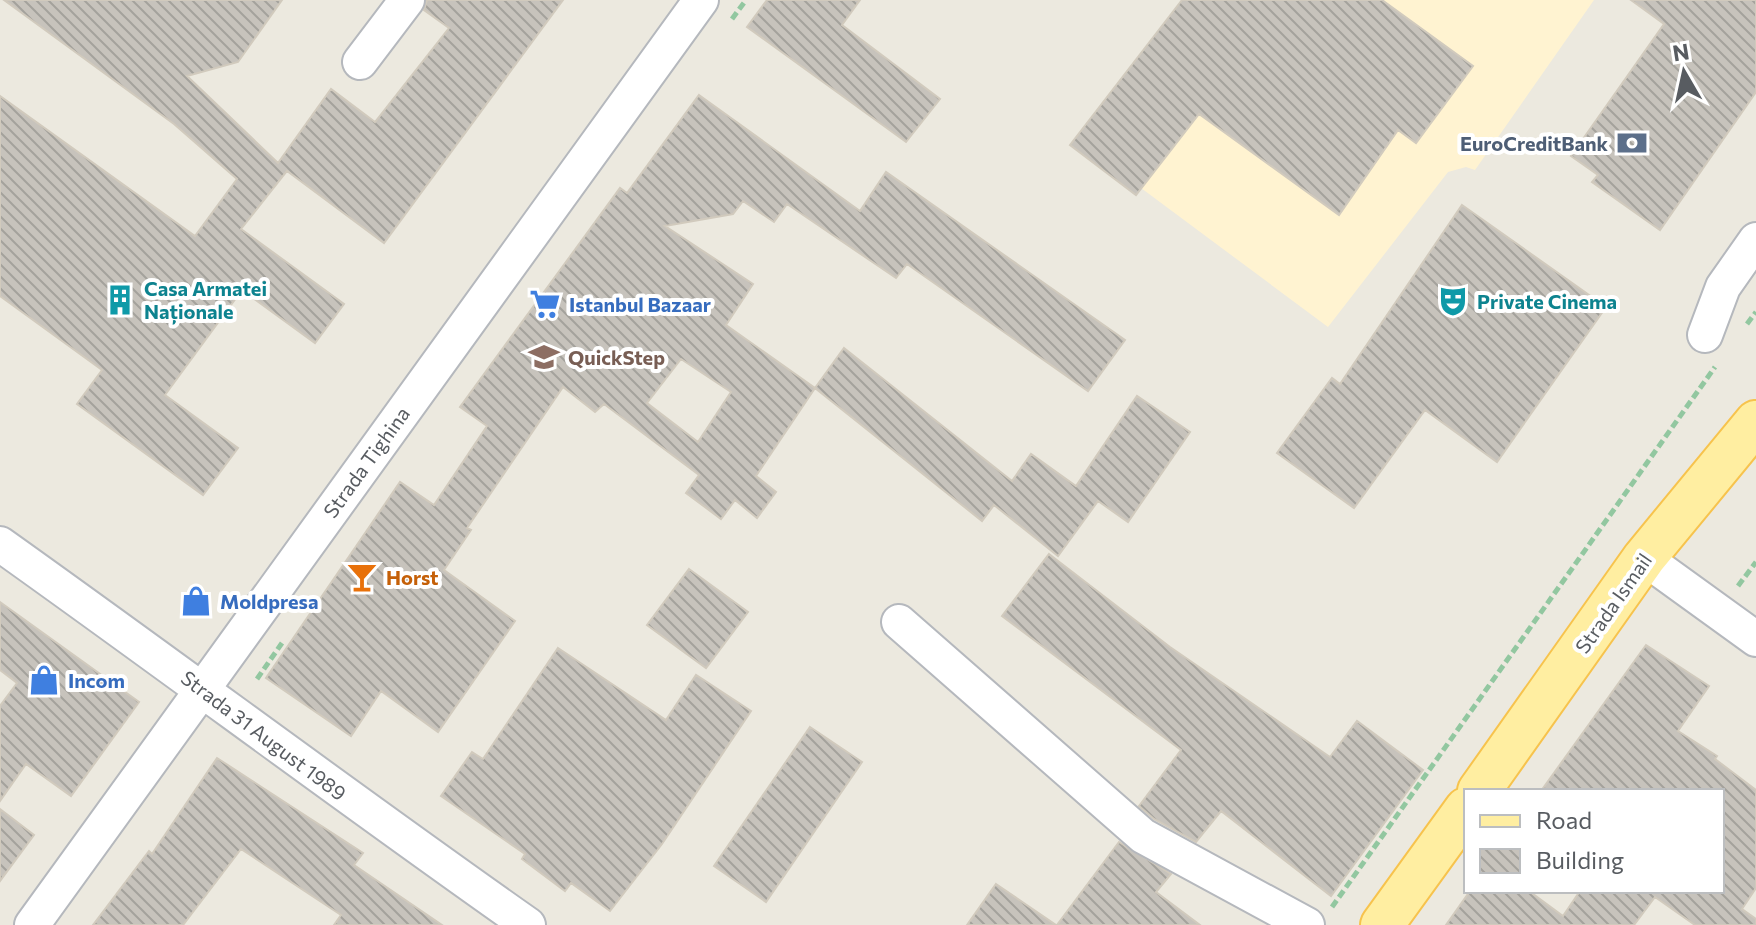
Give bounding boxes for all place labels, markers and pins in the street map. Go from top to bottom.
bank icon: EuroCreditBank [1615,126,1649,160]
place label: EuroCreditBank [1460,131,1609,155]
place label: Casa Armatei Naționale [144,276,267,325]
building icon: Casa Armatei Naționale [103,283,137,317]
theatre icon: Private Cinema [1436,284,1470,318]
supermarket icon: Istanbul Bazaar [528,287,562,321]
place label: Private Cinema [1477,289,1617,313]
place label: Istanbul Bazaar [569,292,711,316]
school or university icon: QuickStep [527,340,561,374]
place label: QuickStep [568,345,665,369]
bar icon: Horst [345,560,379,594]
place label: Horst [386,565,439,589]
shop icon: Moldpresa [179,584,213,618]
place label: Moldpresa [220,589,318,613]
shop icon: Incom [27,663,61,697]
place label: Incom [68,668,125,692]

